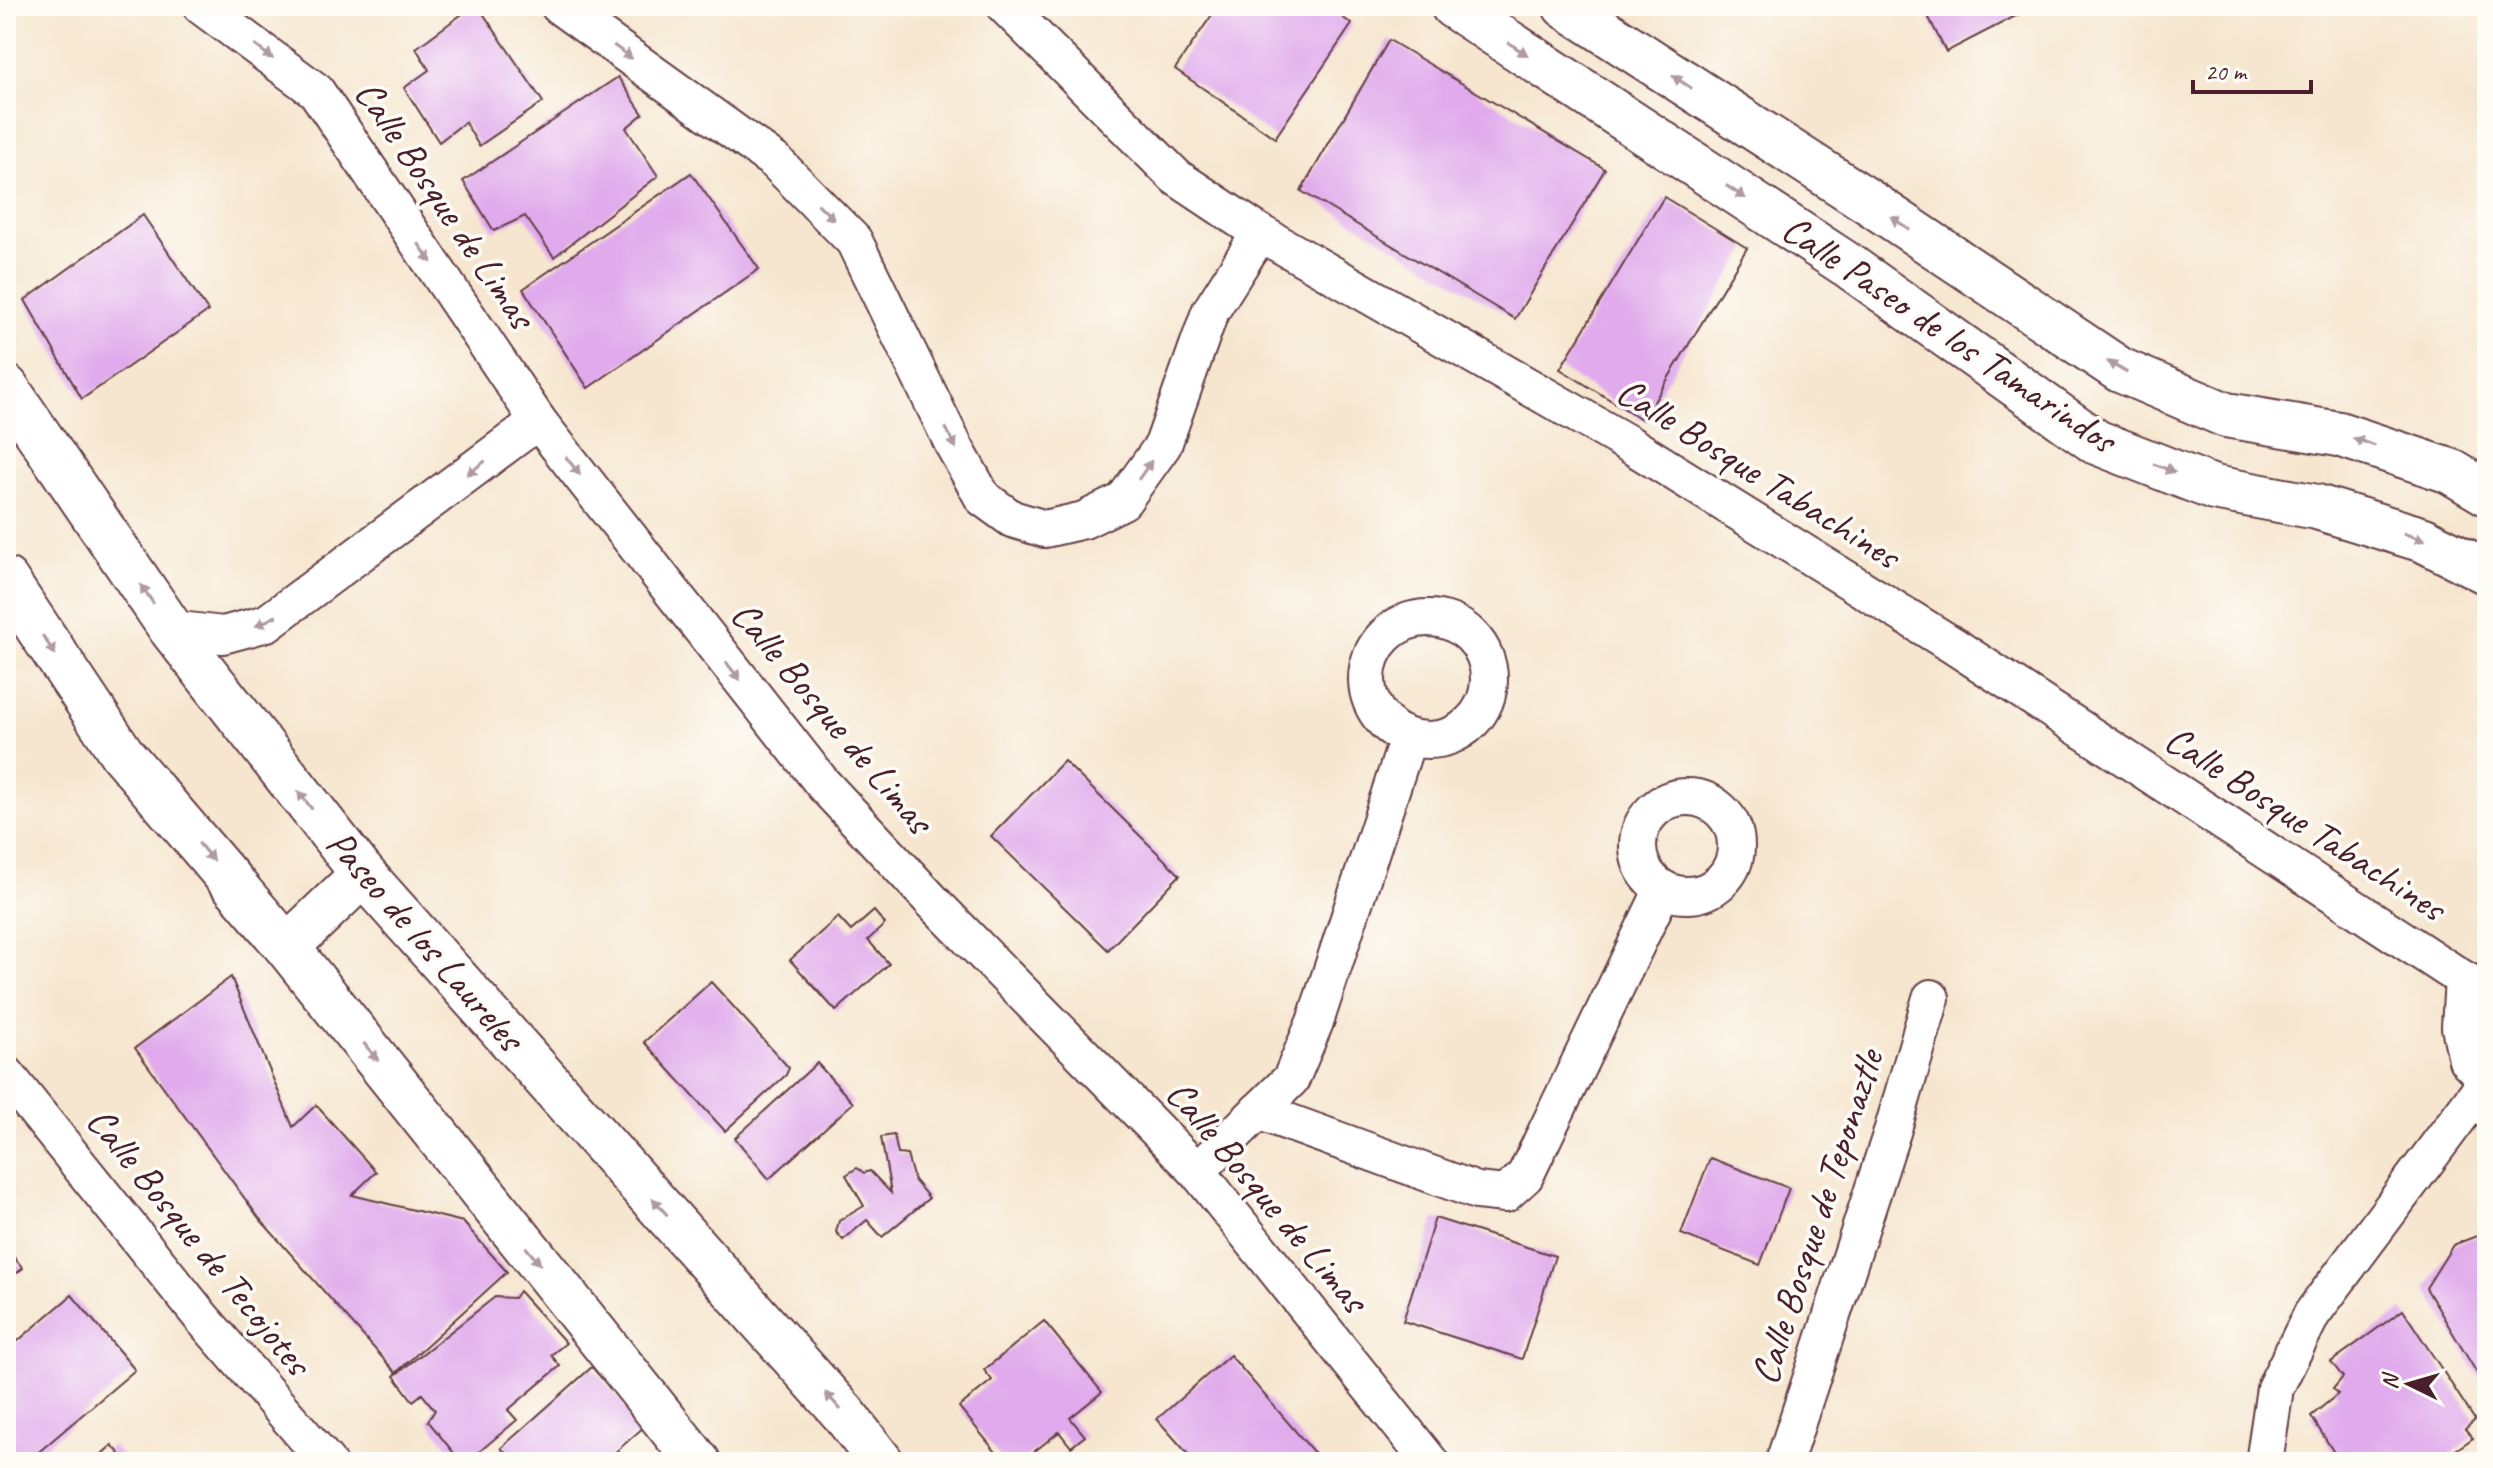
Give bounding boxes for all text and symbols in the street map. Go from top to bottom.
one-way arrow [1508,41,1529,56]
one-way arrow [612,43,633,59]
one-way arrow [253,44,274,60]
scale bar [2193,44,2311,94]
text: 20 m [2205,57,2248,87]
street label: Calle Bosque de Limas [344,70,548,340]
one-way arrow [1672,74,1693,89]
one-way arrow [1725,184,1746,199]
one-way arrow [816,203,835,221]
street label: Calle Paseo de los Tamarindos [1772,204,2128,466]
one-way arrow [1890,216,1911,231]
one-way arrow [417,242,432,263]
one-way arrow [2106,360,2128,374]
street label: Calle Bosque Tabachines [1607,366,1912,582]
one-way arrow [944,427,957,450]
one-way arrow [2352,435,2376,447]
one-way arrow [565,456,581,476]
one-way arrow [1137,459,1152,480]
one-way arrow [465,460,487,476]
one-way arrow [2152,462,2176,475]
one-way arrow [2403,532,2427,544]
one-way arrow [140,583,155,604]
street label: Calle Bosque de Limas [720,590,946,846]
one-way arrow [254,614,277,628]
one-way arrow [42,634,57,655]
one-way arrow [725,661,741,681]
street label: Calle Bosque Tabachines [2155,714,2457,934]
one-way arrow [297,790,313,810]
street label: Paseo de los Laureles [315,819,537,1063]
one-way arrow [197,841,214,861]
street label: Calle Bosque de Teponaztle [1739,1041,1896,1390]
one-way arrow [363,1042,379,1062]
street label: Calle Bosque de Limas [1155,1069,1381,1325]
street label: Calle Bosque de Tecojotes [76,1097,324,1388]
one-way arrow [651,1197,669,1216]
one-way arrow [524,1246,541,1266]
north arrow [2369,1344,2449,1424]
text: N [2376,1371,2405,1390]
one-way arrow [824,1391,842,1410]

